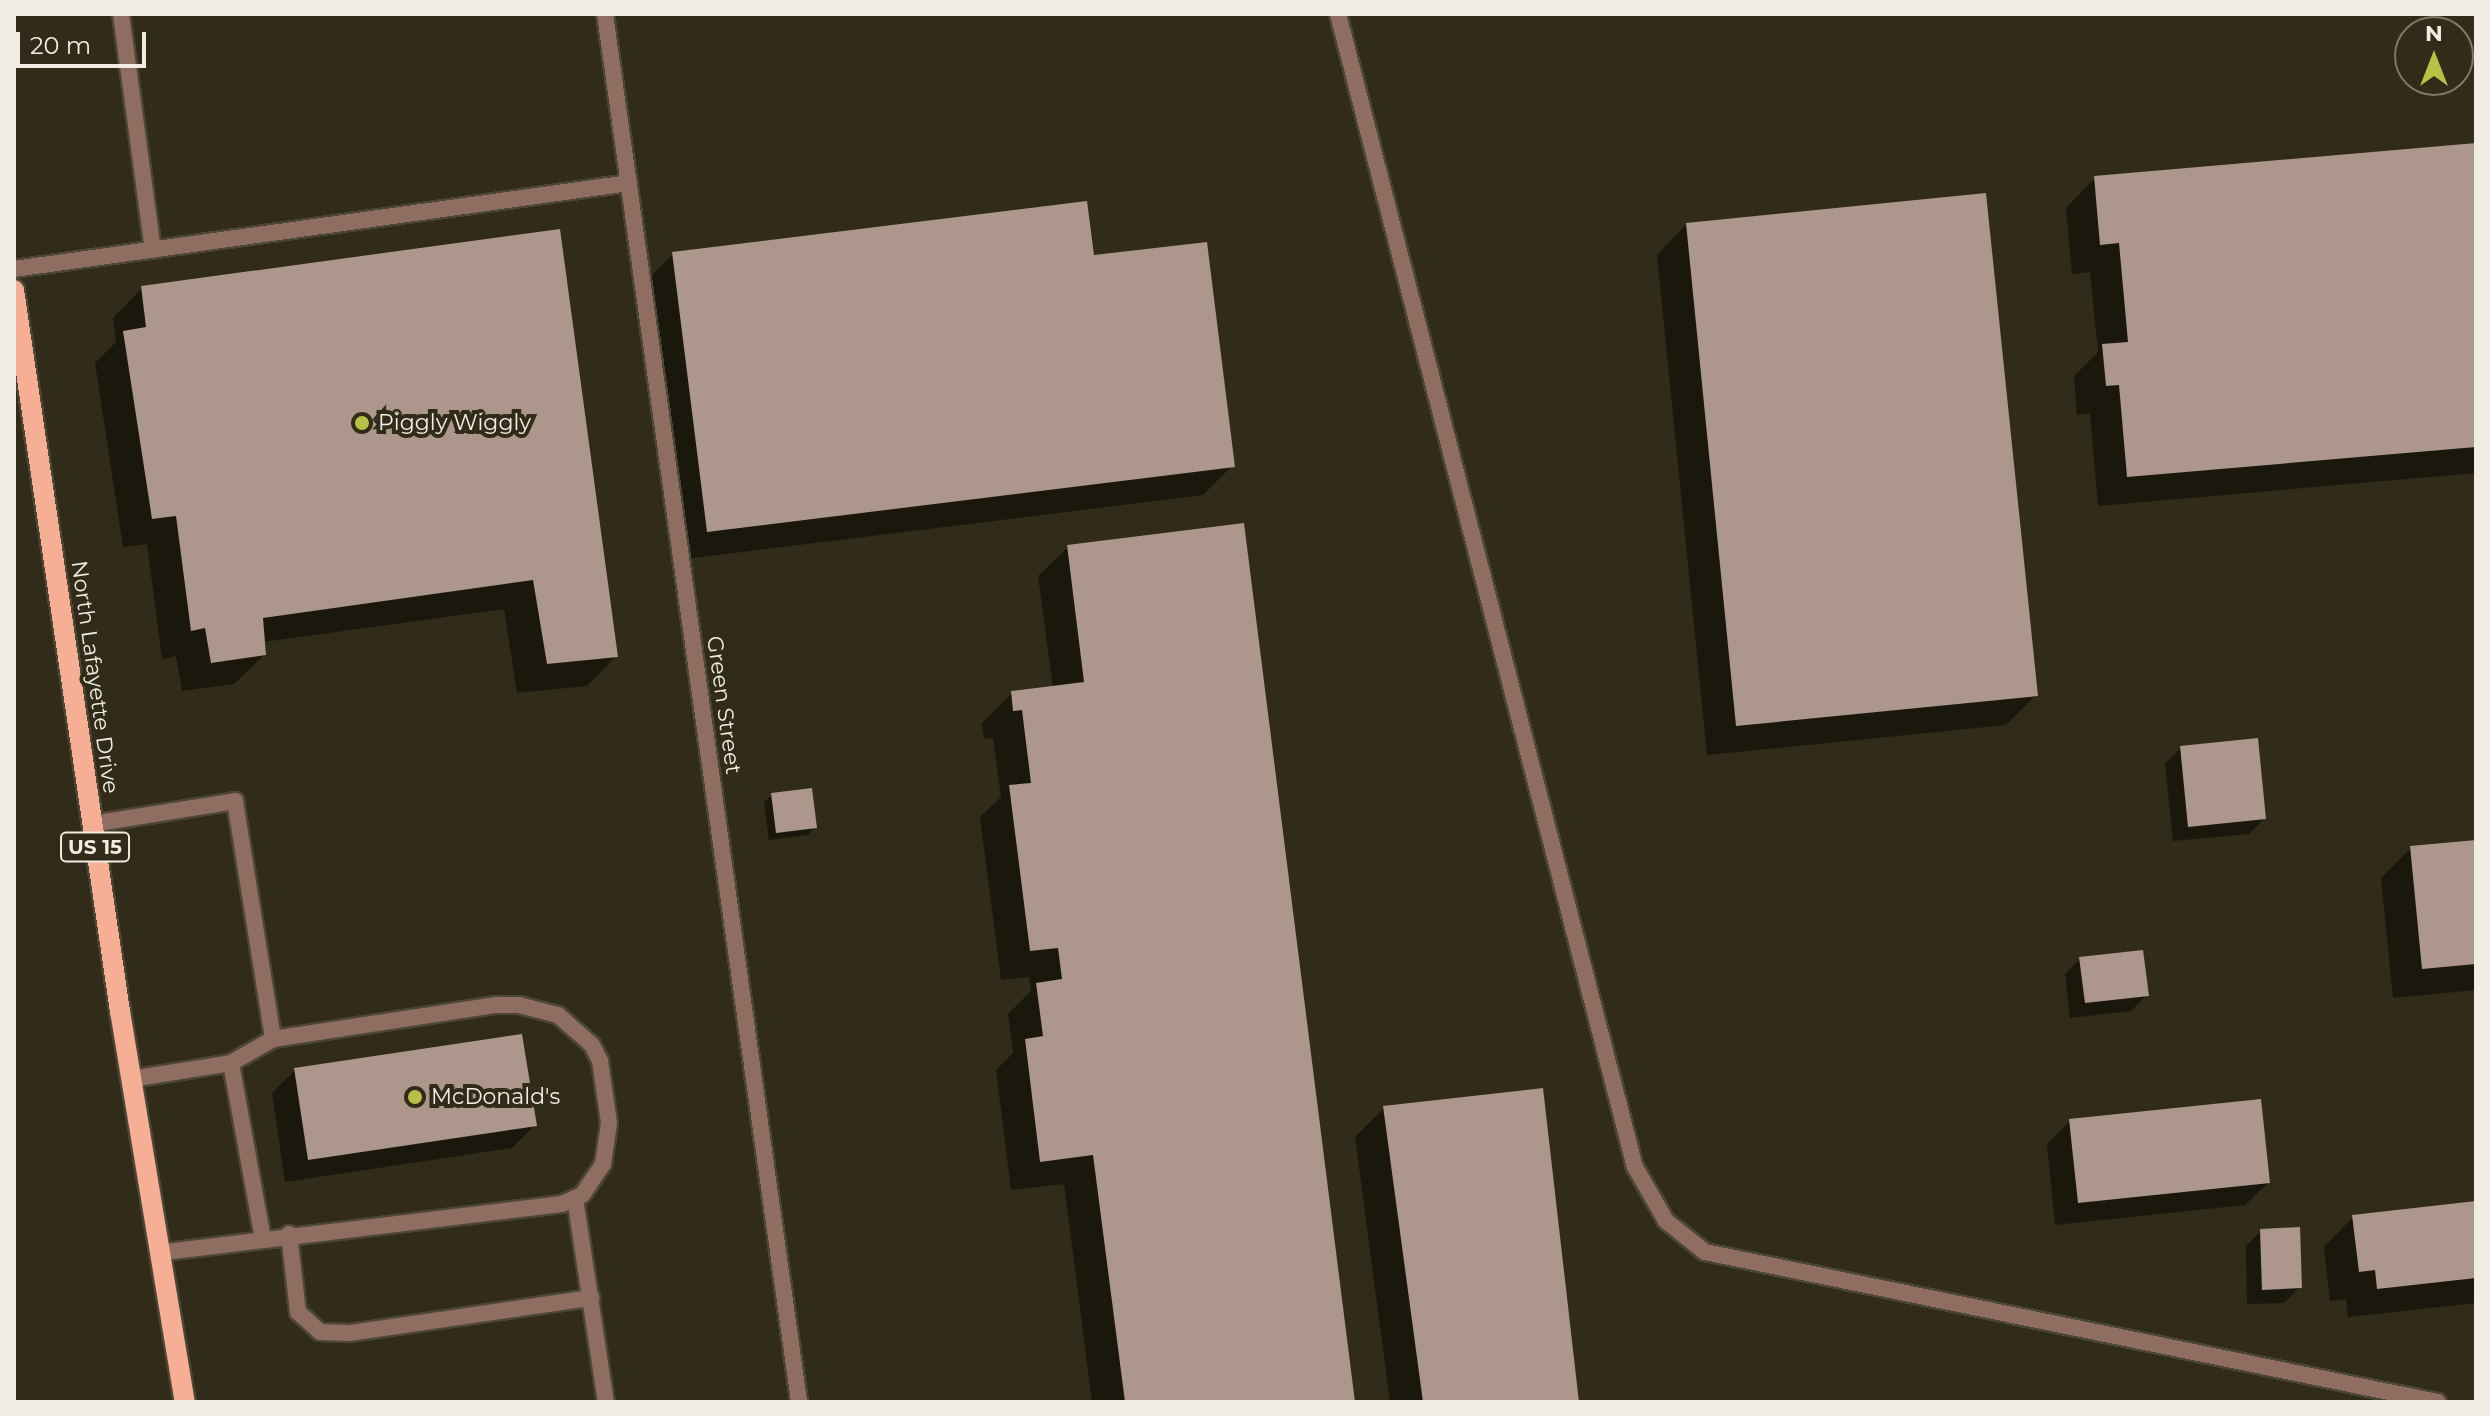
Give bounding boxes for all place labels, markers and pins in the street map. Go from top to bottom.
place label: Piggly Wiggly [378,410,531,436]
marker: Piggly Wiggly [353,414,371,432]
place label: McDonald's [431,1084,560,1110]
marker: McDonald's [406,1088,424,1106]

